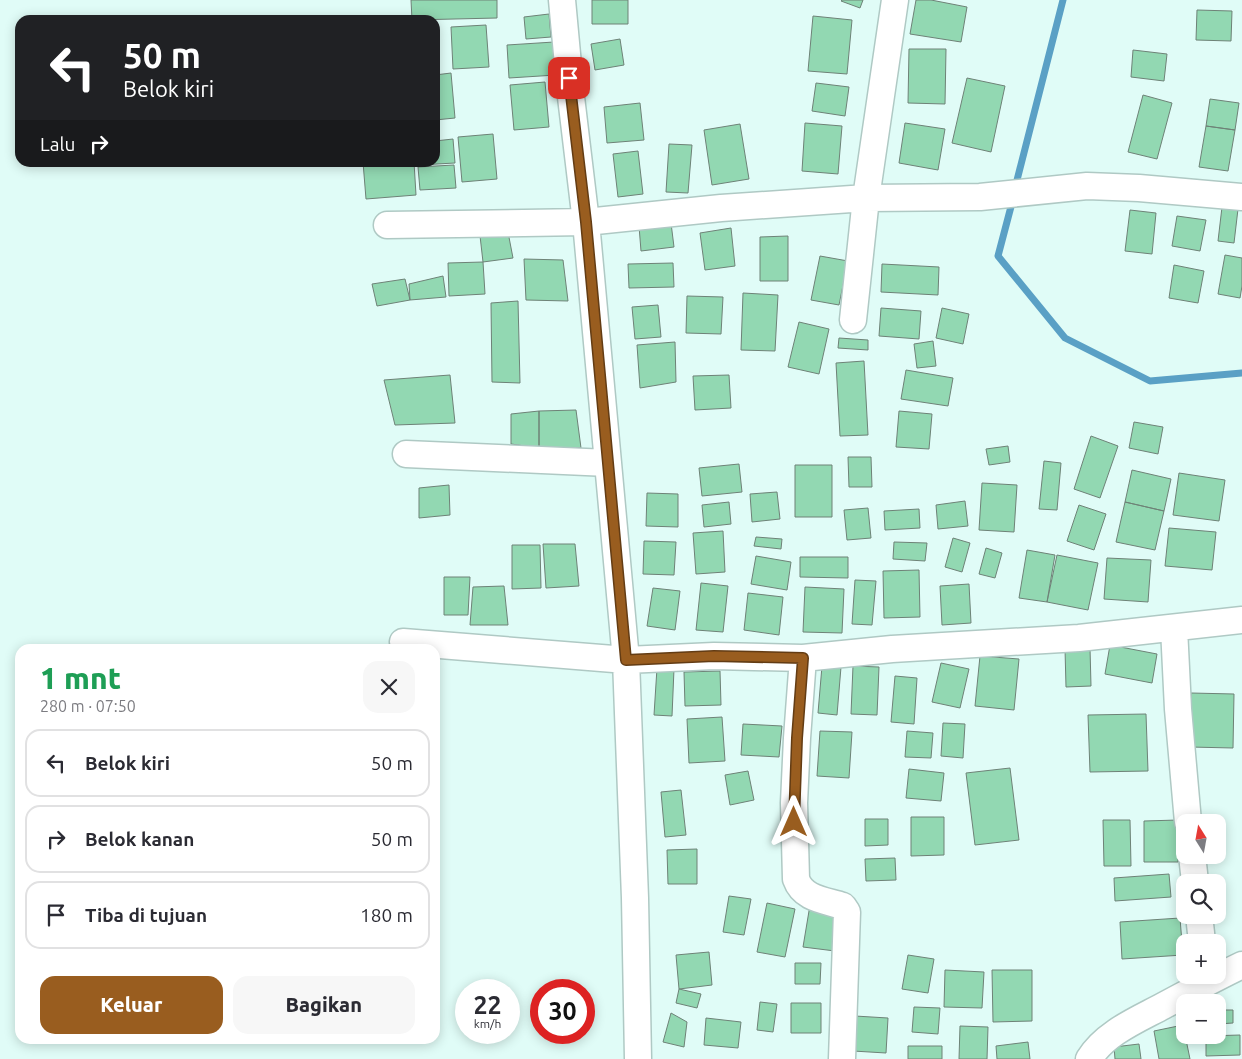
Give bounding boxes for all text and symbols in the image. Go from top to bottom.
icon: left [40,35,105,100]
text: 50 m [123,35,201,75]
pin [548,57,590,99]
icon: arrive [555,64,583,92]
text: Belok kiri [123,76,214,101]
icon: right [85,130,113,158]
text: Lalu [40,133,75,155]
text: 1 mnt [40,661,121,695]
button: close [363,661,415,713]
text: 280 m · 07:50 [40,697,136,715]
icon: left [42,749,70,777]
text: Belok kiri [85,752,170,774]
text: 50 m [371,752,413,774]
position arrow [767,795,819,847]
north arrow [1176,814,1226,864]
map controls [1176,814,1226,1044]
icon: right [42,825,70,853]
text: Belok kanan [85,828,194,850]
text: 50 m [371,828,413,850]
button: search [1176,874,1226,924]
icon: arrive [42,901,70,929]
text: Tiba di tujuan [85,904,207,926]
text: 180 m [360,904,413,926]
button: + [1176,934,1226,984]
button: Keluar [40,976,223,1034]
button: Bagikan [233,976,415,1034]
speed limit sign: 30 [530,979,595,1044]
text: 22 [473,991,502,1019]
button: − [1176,994,1226,1044]
text: km/h [474,1017,501,1030]

